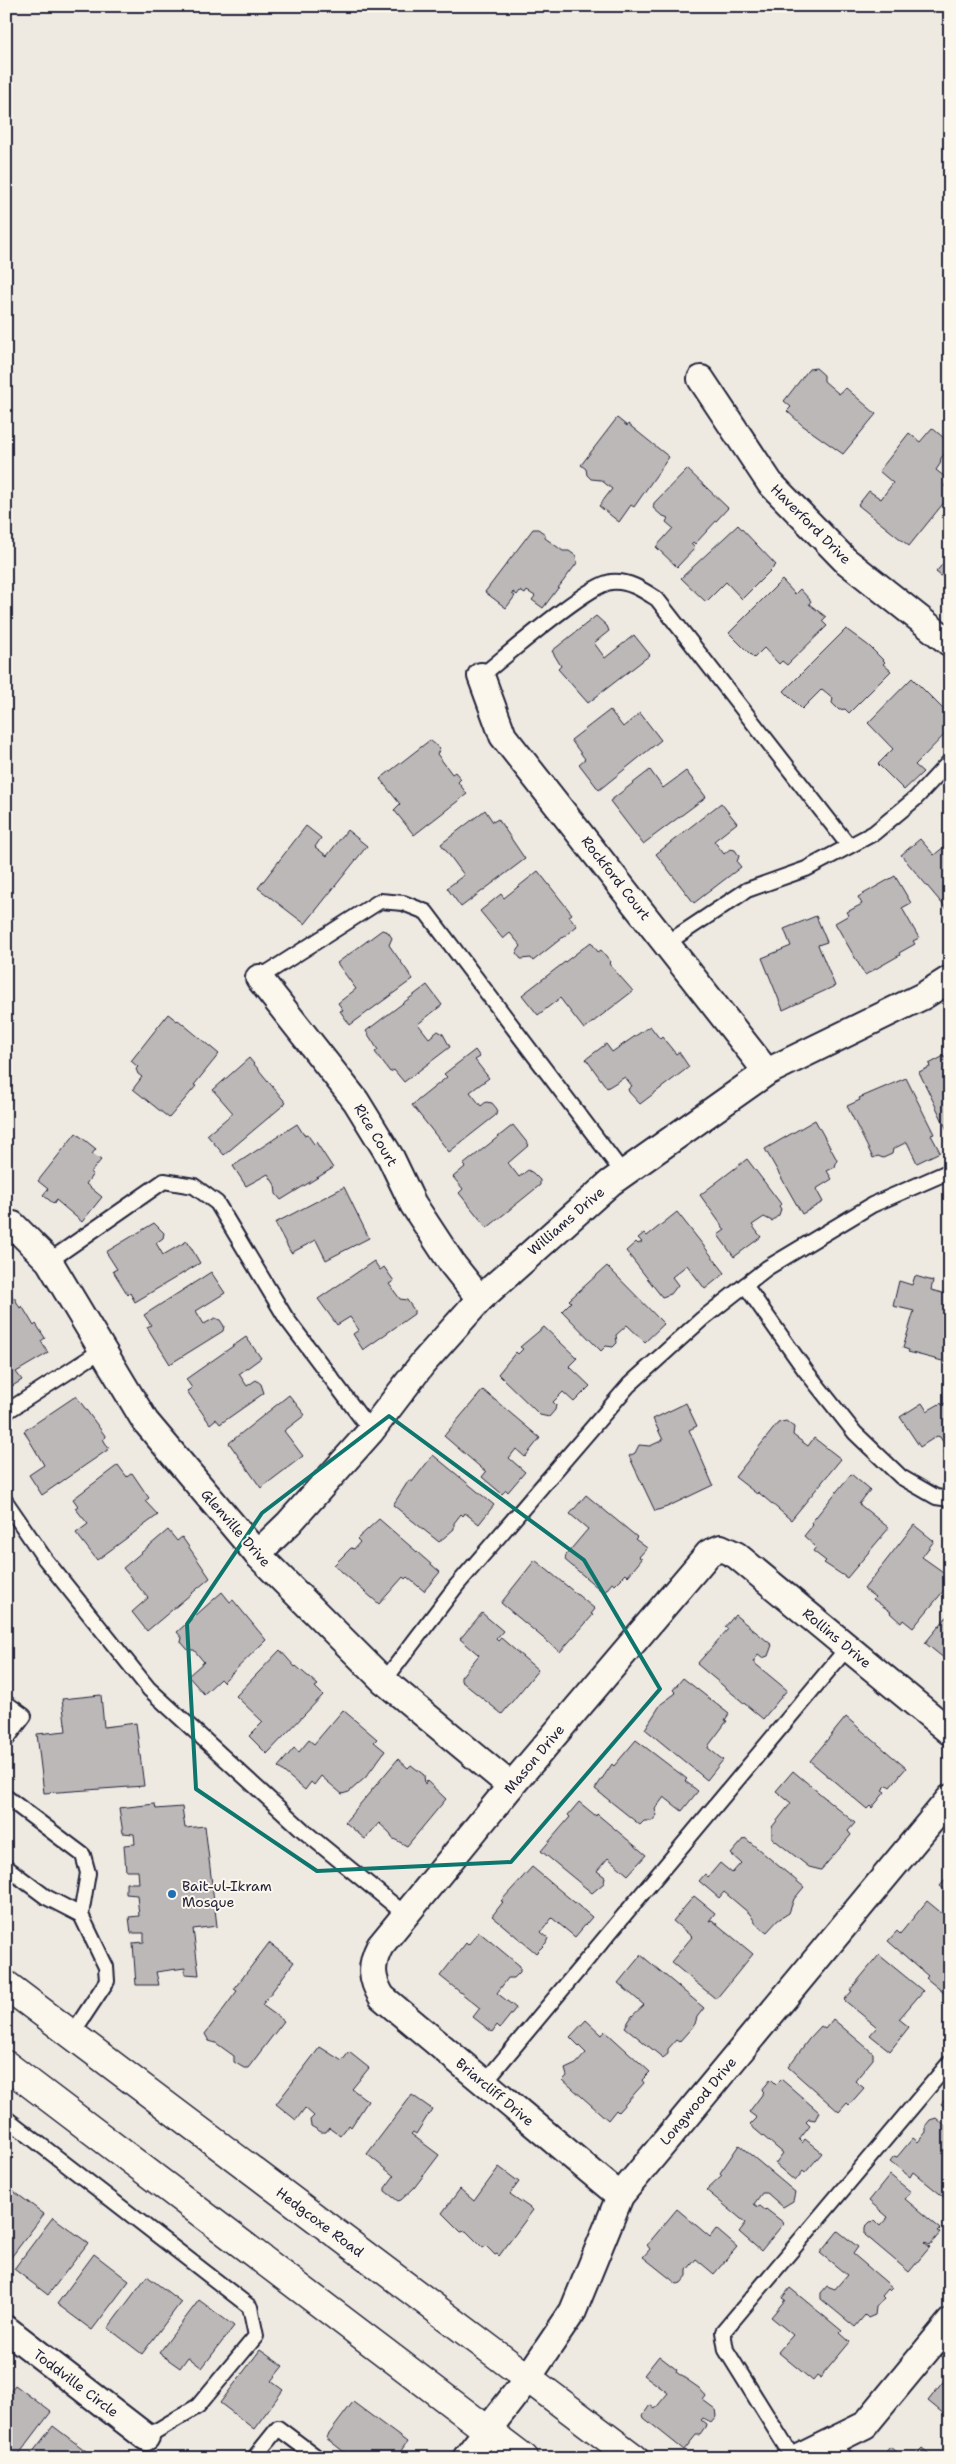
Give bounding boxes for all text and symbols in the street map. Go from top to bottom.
street label: Haverford Drive [767,480,855,568]
street label: Rockford Court [578,832,654,924]
street label: Rice Court [350,1100,402,1170]
street label: Williams Drive [524,1183,608,1259]
street label: Glenville Drive [197,1485,275,1571]
street label: Rollins Drive [799,1604,875,1672]
street label: Mason Drive [500,1721,568,1797]
place label: Bait-ul-Ikram Mosque [182,1877,272,1911]
marker: Bait-ul-Ikram Mosque [166,1888,178,1900]
street label: Longwood Drive [656,2053,740,2149]
street label: Briarcliff Drive [452,2054,538,2130]
street label: Hedgcoxe Road [273,2183,368,2261]
street label: Toddville Circle [30,2345,122,2421]

